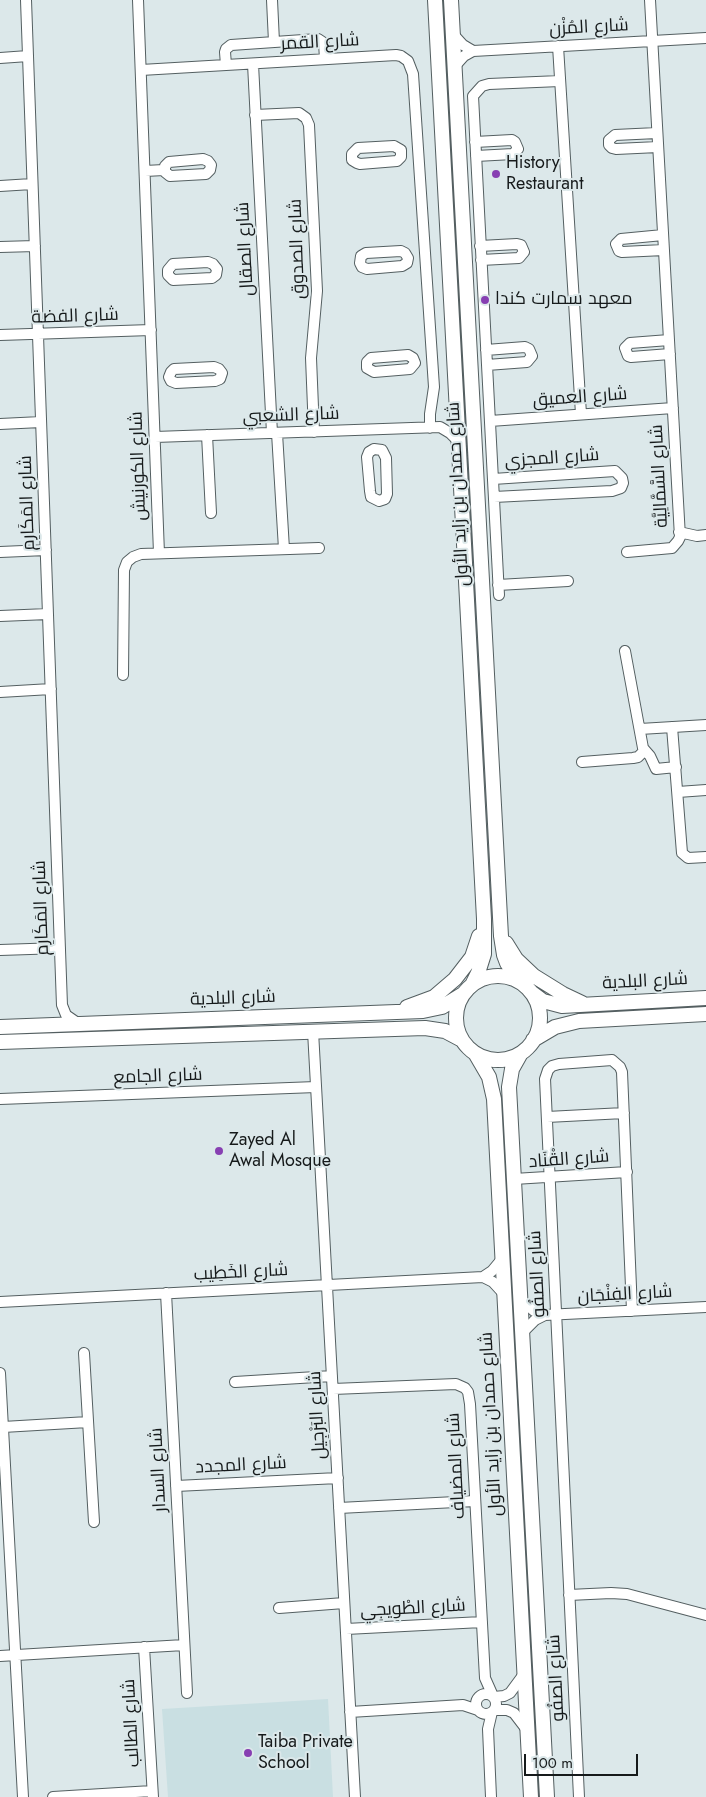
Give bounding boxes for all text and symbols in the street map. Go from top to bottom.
street label: شارع المُزْن [549,15,629,41]
street label: شارع القمر [280,30,360,56]
place label: History Restaurant [506,153,584,195]
marker: History Restaurant [490,168,502,180]
street label: شارع الصدوق [285,198,311,300]
street label: شارع الصقال [233,201,259,297]
place label: معهد سمارت كندا [495,289,633,311]
marker: معهد سمارت كندا [479,294,491,306]
street label: شارع الفضة [31,305,119,329]
street label: شارع العميق [532,384,628,412]
street label: شارع حمدان بن زايد الأول [443,401,475,587]
street label: شارع الشعبي [242,404,340,428]
street label: شارع الكورنيش [126,411,152,521]
street label: شارع السَّمَّالِيَّة [647,424,673,528]
street label: شارع المجزي [504,445,600,473]
street label: شارع المَكَارِم [16,455,40,551]
street label: شارع المَكَارِم [30,860,54,956]
street label: شارع البلدية [602,969,688,995]
street label: شارع البلدية [190,987,276,1011]
street label: شارع الجامع [113,1065,203,1089]
place label: Zayed Al Awal Mosque [229,1130,331,1172]
marker: Zayed Al Awal Mosque [213,1145,225,1157]
street label: شارع القْنَاد [528,1146,610,1174]
street label: شارع الصفُو [525,1230,551,1318]
street label: شارع الخَطِيب [193,1260,289,1286]
street label: شارع الفِنْجَان [577,1282,673,1308]
street label: شارع حمدان بن زايد الأول [476,1331,508,1517]
street label: شارع البَرْجِيل [305,1370,331,1460]
street label: شارع المضياف [443,1412,471,1520]
street label: شارع السدار [146,1427,172,1513]
street label: شارع المجدد [195,1453,287,1479]
street label: شارع الطْوِيجِي [360,1595,466,1623]
street label: شارع الصفُو [544,1634,570,1722]
street label: شارع الطالب [119,1678,145,1768]
place label: Taiba Private School [258,1732,353,1775]
scale bar [526,1744,640,1776]
marker: Taiba Private School [242,1747,254,1759]
text: 100 m [532,1752,573,1774]

